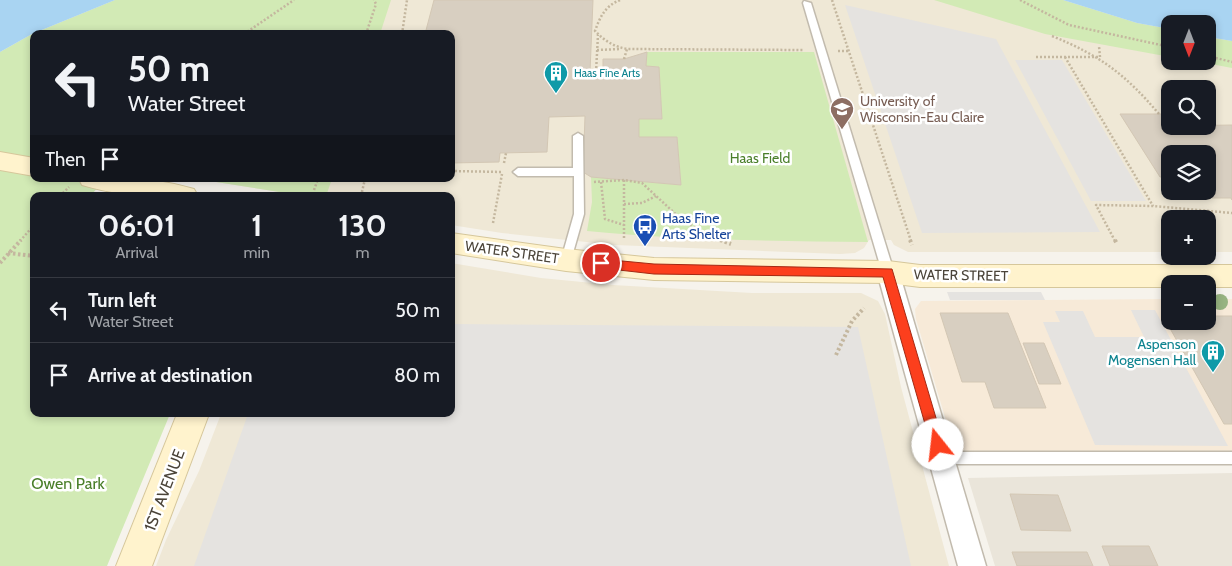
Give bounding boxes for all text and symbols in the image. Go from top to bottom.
north arrow [1161,15,1216,70]
map controls [1161,15,1216,330]
text: 50 m [128,47,210,90]
icon: left [45,50,110,115]
building icon: Haas Fine Arts [543,60,569,94]
place label: Haas Fine Arts [574,66,640,80]
button: search [1161,80,1216,135]
text: Water Street [128,90,245,117]
place label: University of Wisconsin-Eau Claire [860,92,984,126]
school or university icon: University of Wisconsin-Eau Claire [829,96,855,130]
icon: arrive [96,145,124,173]
button: layers [1161,145,1216,200]
text: Then [45,148,86,171]
park label: Haas Field [730,149,790,167]
text: 06:01 [98,207,175,244]
text: 1 [251,207,262,244]
text: 130 [338,207,387,244]
place label: Haas Fine Arts Shelter [662,209,732,243]
button: + [1161,210,1216,265]
bus stop icon: Haas Fine Arts Shelter [632,213,658,247]
street label: WATER STREET [464,237,561,268]
pin [580,242,622,284]
text: Arrival [115,243,158,262]
text: min [244,243,270,262]
text: m [355,243,370,262]
icon: arrive [587,249,615,277]
street label: WATER STREET [914,265,1009,285]
button: − [1161,275,1216,330]
text: Turn left [88,289,156,312]
icon: left [45,296,73,324]
text: 50 m [396,299,440,322]
text: Water Street [88,312,173,331]
place label: Aspenson Mogensen Hall [1108,335,1197,369]
building icon: Aspenson Mogensen Hall [1200,339,1226,373]
icon: arrive [45,361,73,389]
text: Arrive at destination [88,364,252,387]
text: 80 m [394,364,440,387]
position arrow [911,418,963,470]
street label: 1ST AVENUE [140,446,189,534]
park label: Owen Park [31,474,106,493]

